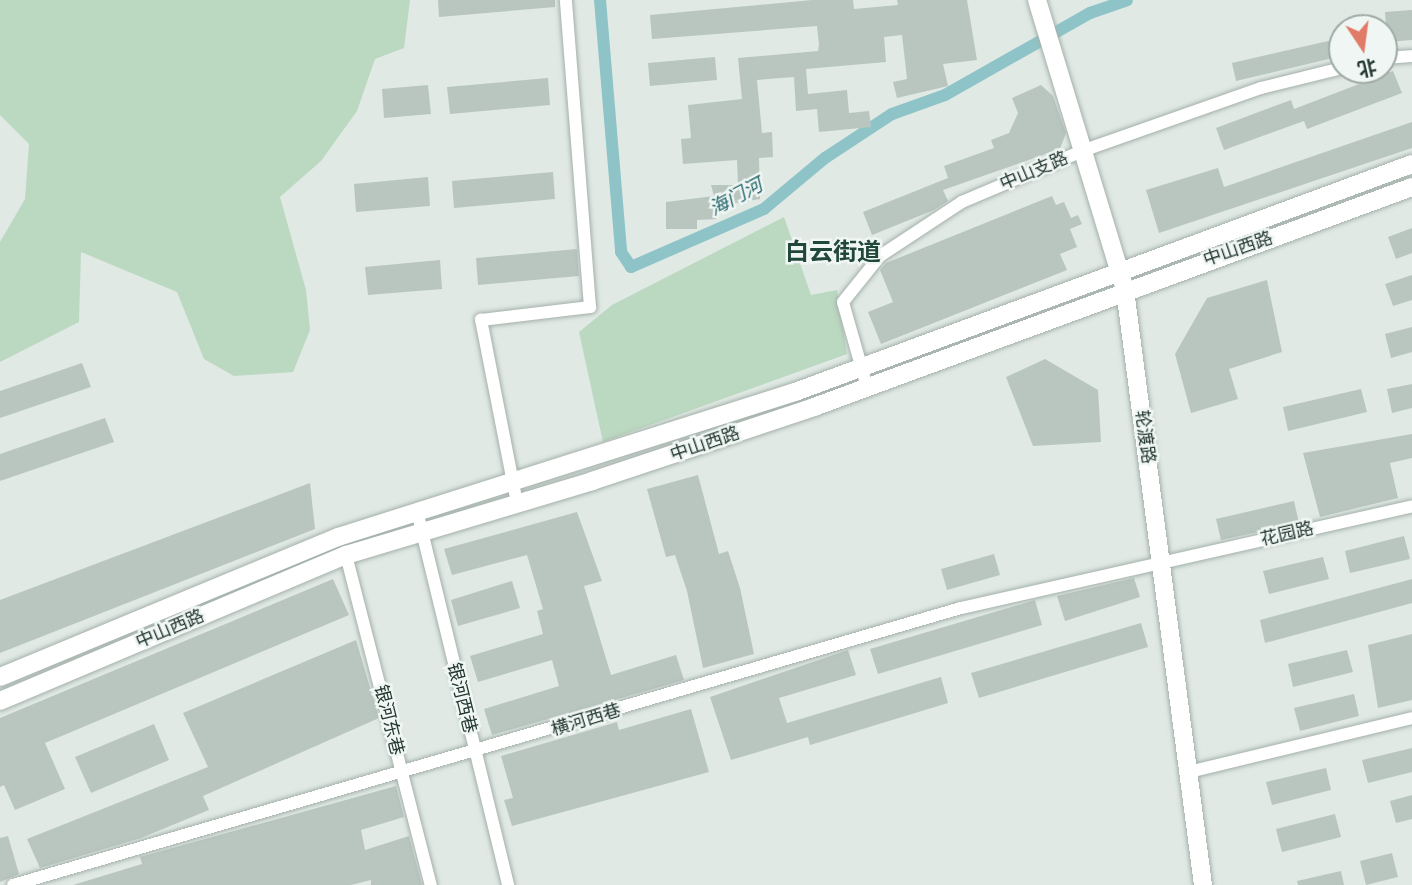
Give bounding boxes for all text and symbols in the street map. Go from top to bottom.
north arrow [1328,14,1398,84]
text: 北 [1356,55,1379,81]
street label: 中山支路 [997,147,1071,195]
water label: 海门河 [705,174,767,220]
street label: 中山西路 [1200,227,1276,271]
district label: 白云街道 [785,239,881,267]
street label: 轮渡路 [1131,409,1159,465]
street label: 中山西路 [667,422,743,466]
street label: 花园路 [1258,517,1316,551]
street label: 中山西路 [133,605,207,653]
street label: 银河西巷 [443,660,481,736]
street label: 银河东巷 [370,682,408,758]
street label: 横河西巷 [548,699,624,741]

